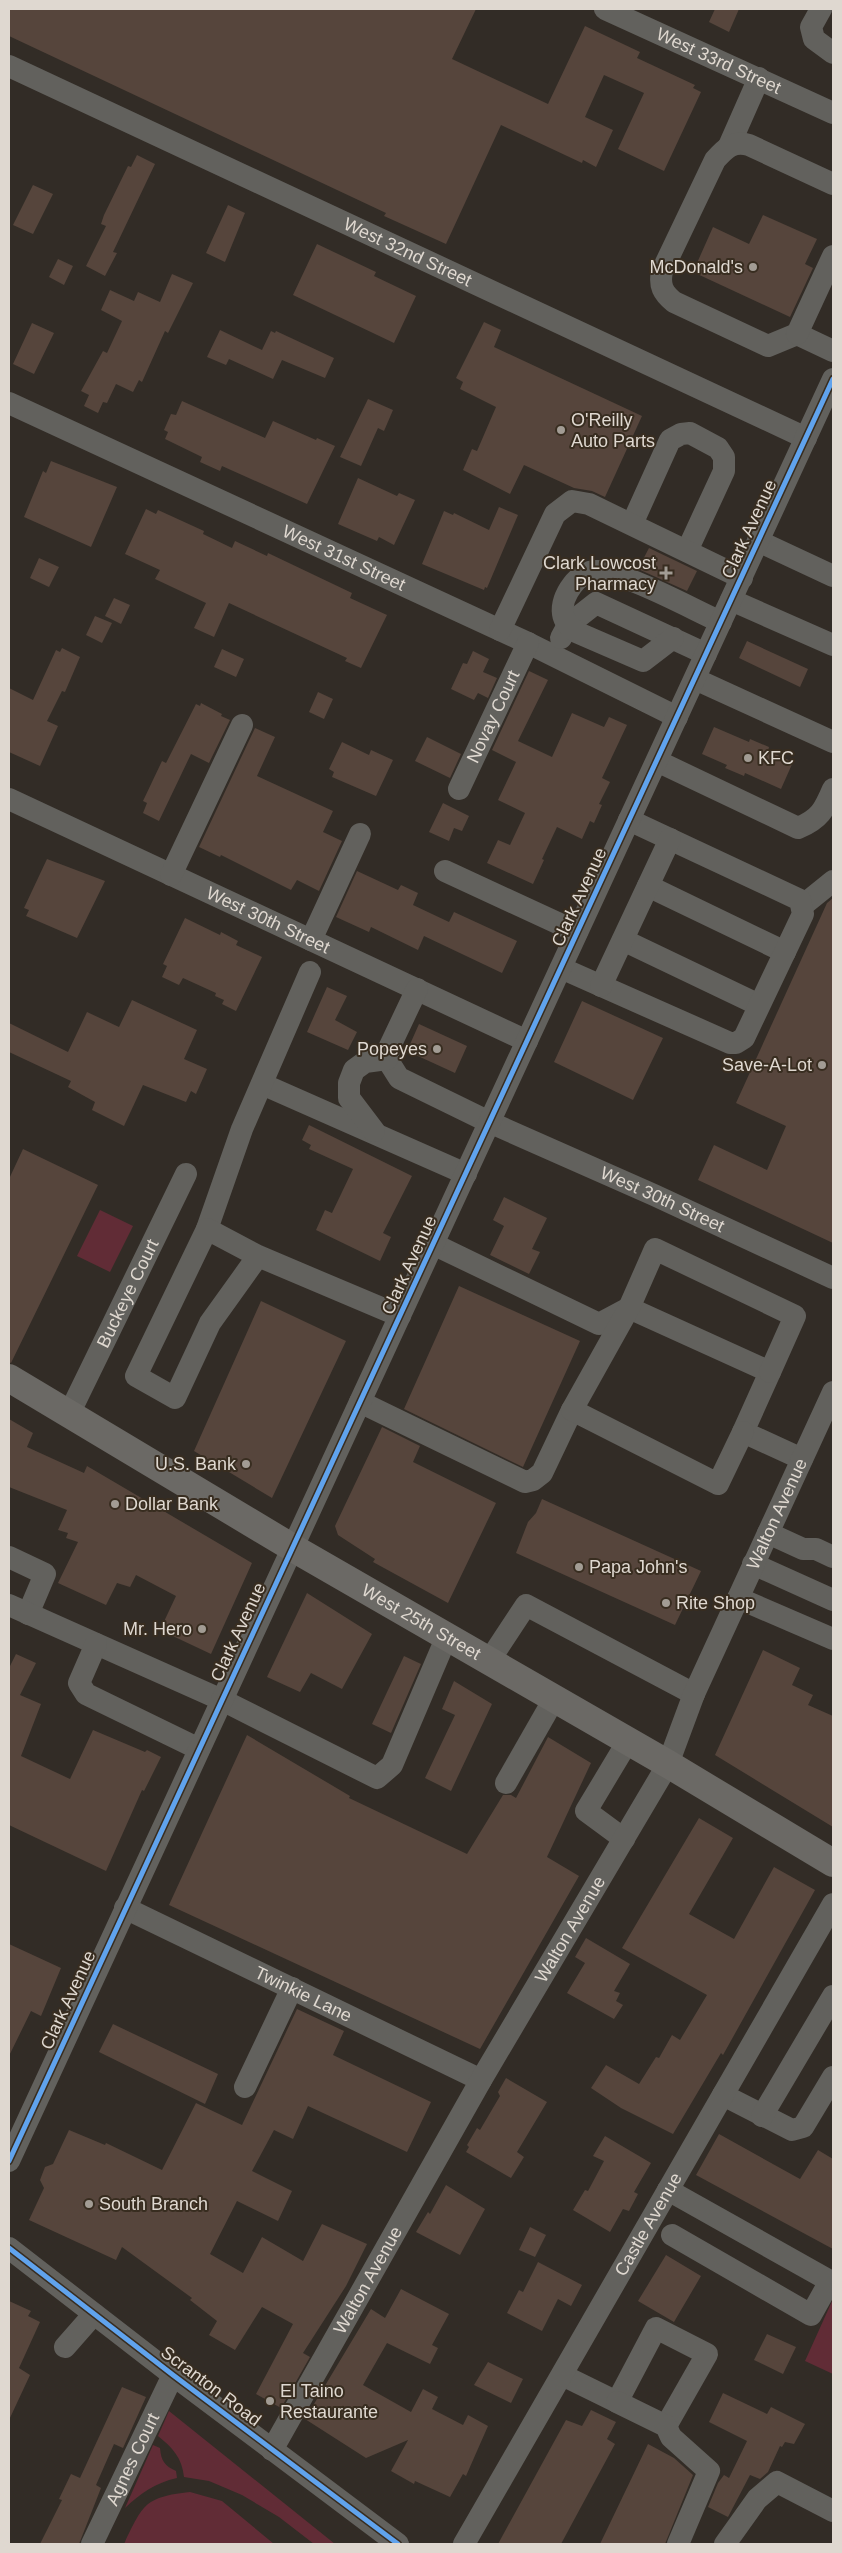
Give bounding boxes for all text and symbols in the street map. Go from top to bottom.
street label: West 33rd Street [653,24,784,98]
street label: West 32nd Street [341,214,475,291]
place label: McDonald's [650,257,743,277]
marker: McDonald's [747,261,759,273]
place label: O'Reilly Auto Parts [571,410,655,451]
marker: O'Reilly Auto Parts [555,424,567,436]
street label: Clark Avenue [717,476,781,582]
street label: West 31st Street [279,521,408,595]
place label: Clark Lowcost Pharmacy [543,553,656,594]
marker: Clark Lowcost Pharmacy [660,567,672,579]
street label: Novay Court [463,667,524,766]
place label: KFC [758,748,794,768]
marker: KFC [742,752,754,764]
street label: Clark Avenue [547,844,611,950]
street label: West 30th Street [203,883,333,957]
place label: Popeyes [357,1039,427,1059]
marker: Popeyes [431,1043,443,1055]
place label: Save-A-Lot [722,1055,812,1075]
marker: Save-A-Lot [816,1059,828,1071]
street label: West 30th Street [597,1163,728,1236]
street label: Clark Avenue [377,1212,441,1318]
street label: Buckeye Court [93,1236,163,1351]
place label: U.S. Bank [155,1454,237,1474]
street label: Walton Avenue [743,1455,811,1573]
marker: U.S. Bank [240,1458,252,1470]
place label: Dollar Bank [125,1494,219,1514]
marker: Dollar Bank [109,1498,121,1510]
place label: Papa John's [589,1557,688,1577]
marker: Papa John's [573,1561,585,1573]
street label: Clark Avenue [206,1579,270,1685]
street label: West 25th Street [358,1580,484,1664]
place label: Rite Shop [676,1593,755,1613]
marker: Rite Shop [660,1597,672,1609]
place label: Mr. Hero [123,1619,192,1639]
marker: Mr. Hero [196,1623,208,1635]
street label: Walton Avenue [531,1873,609,1986]
street label: Clark Avenue [36,1947,100,2053]
street label: Twinkie Lane [252,1962,355,2026]
street label: Castle Avenue [611,2169,686,2279]
place label: South Branch [99,2194,208,2214]
marker: South Branch [83,2198,95,2210]
street label: Walton Avenue [330,2223,406,2337]
street label: Scranton Road [157,2342,265,2430]
place label: El Taino Restaurante [280,2381,378,2422]
marker: El Taino Restaurante [264,2395,276,2407]
street label: Agnes Court [102,2410,163,2509]

